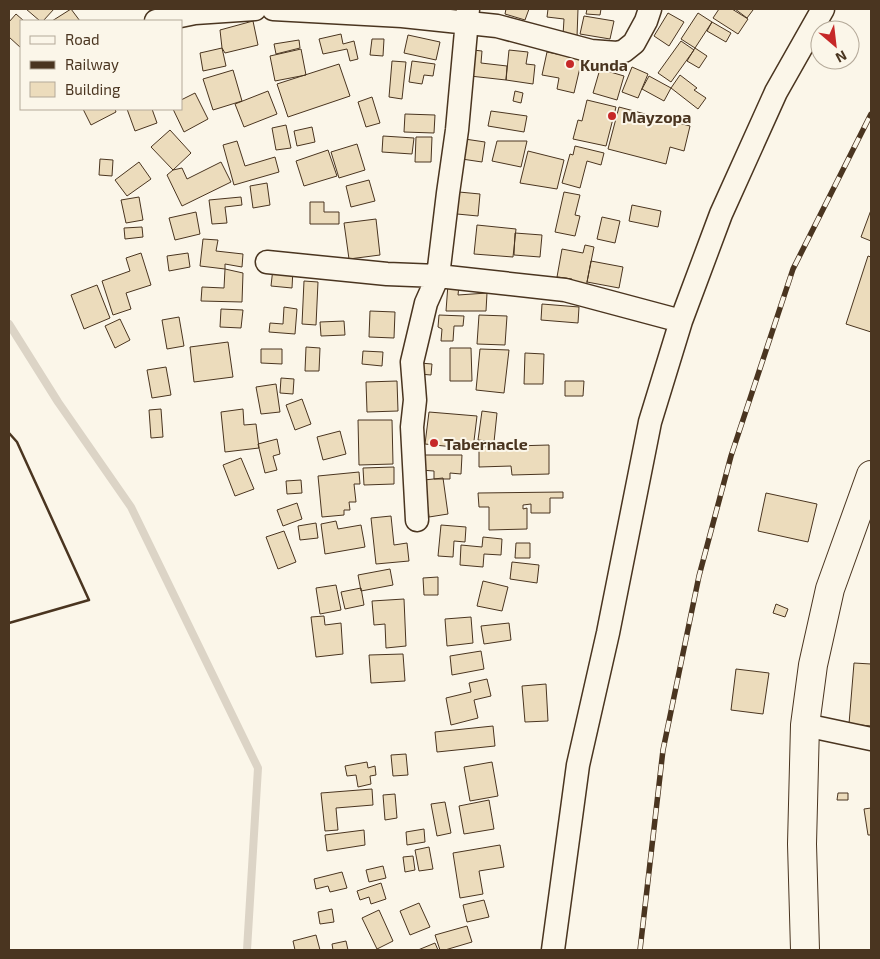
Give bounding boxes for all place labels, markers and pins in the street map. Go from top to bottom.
place label: Kunda [580,55,628,74]
marker: Kunda [564,58,576,70]
place label: Mayzopa [622,107,691,127]
marker: Mayzopa [606,110,618,122]
place label: Tabernacle [444,434,528,453]
marker: Tabernacle [428,437,440,449]

